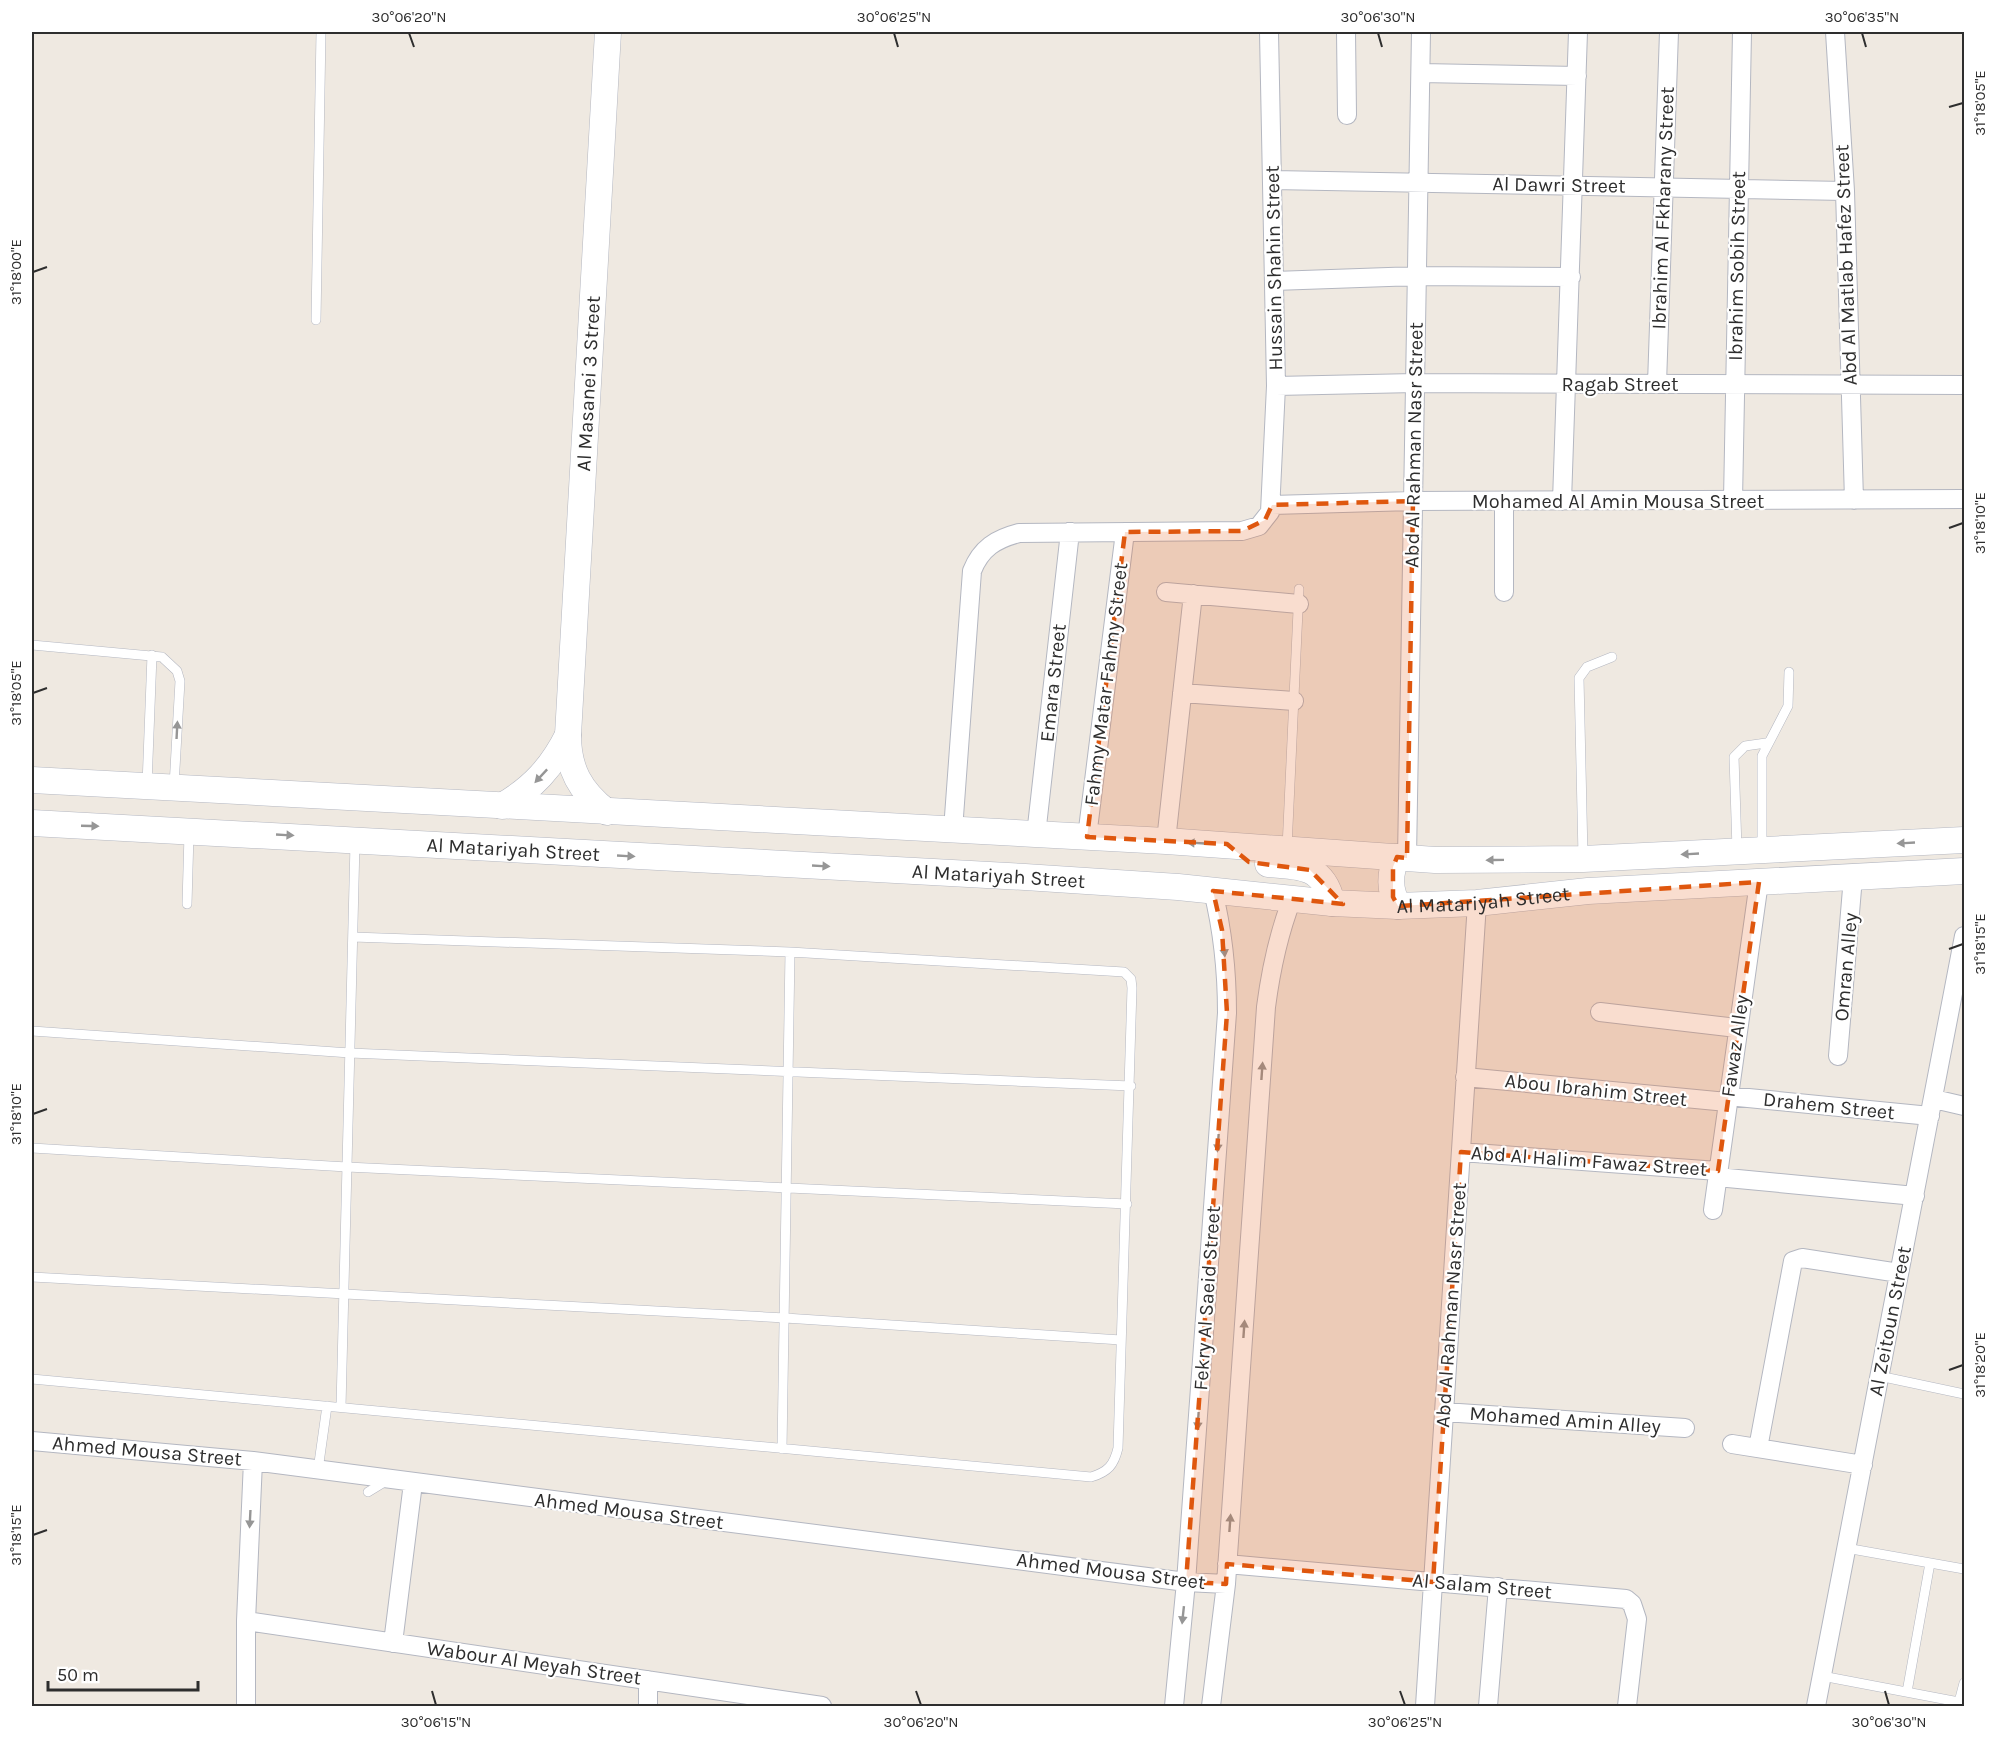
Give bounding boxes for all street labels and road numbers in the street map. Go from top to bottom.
street label: Ibrahim Al Fkharany Street [1647,86,1679,330]
street label: Abd Al Matlab Hafez Street [1830,144,1862,386]
street label: Hussain Shahin Street [1261,165,1287,371]
street label: Ibrahim Sobih Street [1724,170,1750,361]
street label: Al Dawri Street [1492,172,1626,198]
street label: Al Masanei 3 Street [572,295,605,472]
street label: Abd Al Rahman Nasr Street [1400,321,1428,568]
street label: Ragab Street [1561,373,1679,396]
street label: Mohamed Al Amin Mousa Street [1472,490,1765,513]
street label: Fahmy Matar Fahmy Street [1080,561,1132,807]
street label: Emara Street [1035,622,1071,743]
street label: Al Matariyah Street [426,833,601,865]
street label: Al Matariyah Street [911,859,1086,892]
street label: Al Matariyah Street [1396,882,1571,918]
street label: Omran Alley [1830,912,1862,1022]
street label: Fawaz Alley [1716,993,1754,1099]
street label: Abou Ibrahim Street [1504,1069,1689,1111]
street label: Drahem Street [1762,1088,1896,1124]
street label: Abd Al Halim Fawaz Street [1470,1141,1708,1181]
street label: Abd Al Rahman Nasr Street [1431,1181,1471,1428]
street label: Fekry Al Saeid Street [1189,1204,1225,1391]
street label: Al Zeitoun Street [1864,1244,1916,1398]
street label: Mohamed Amin Alley [1469,1402,1661,1438]
street label: Ahmed Mousa Street [51,1431,243,1471]
street label: Ahmed Mousa Street [533,1488,725,1534]
street label: Ahmed Mousa Street [1015,1548,1207,1594]
street label: Al Salam Street [1411,1568,1553,1604]
street label: Wabour Al Meyah Street [425,1637,643,1689]

